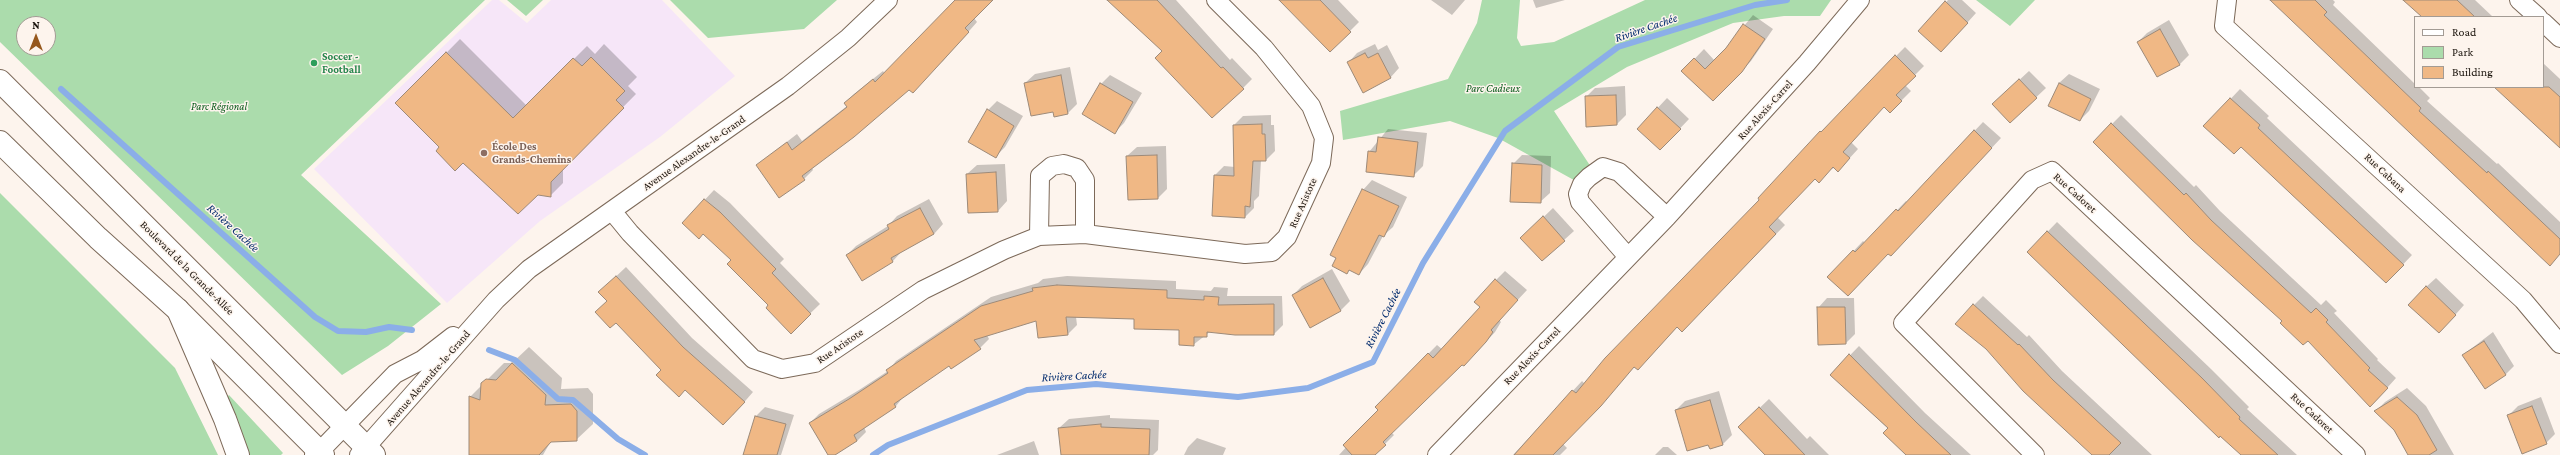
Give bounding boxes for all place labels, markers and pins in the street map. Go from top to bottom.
place label: Soccer - Football [322,50,361,76]
marker: Soccer - Football [309,58,319,68]
place label: École Des Grands-Chemins [492,140,571,166]
marker: École Des Grands-Chemins [479,148,489,158]

